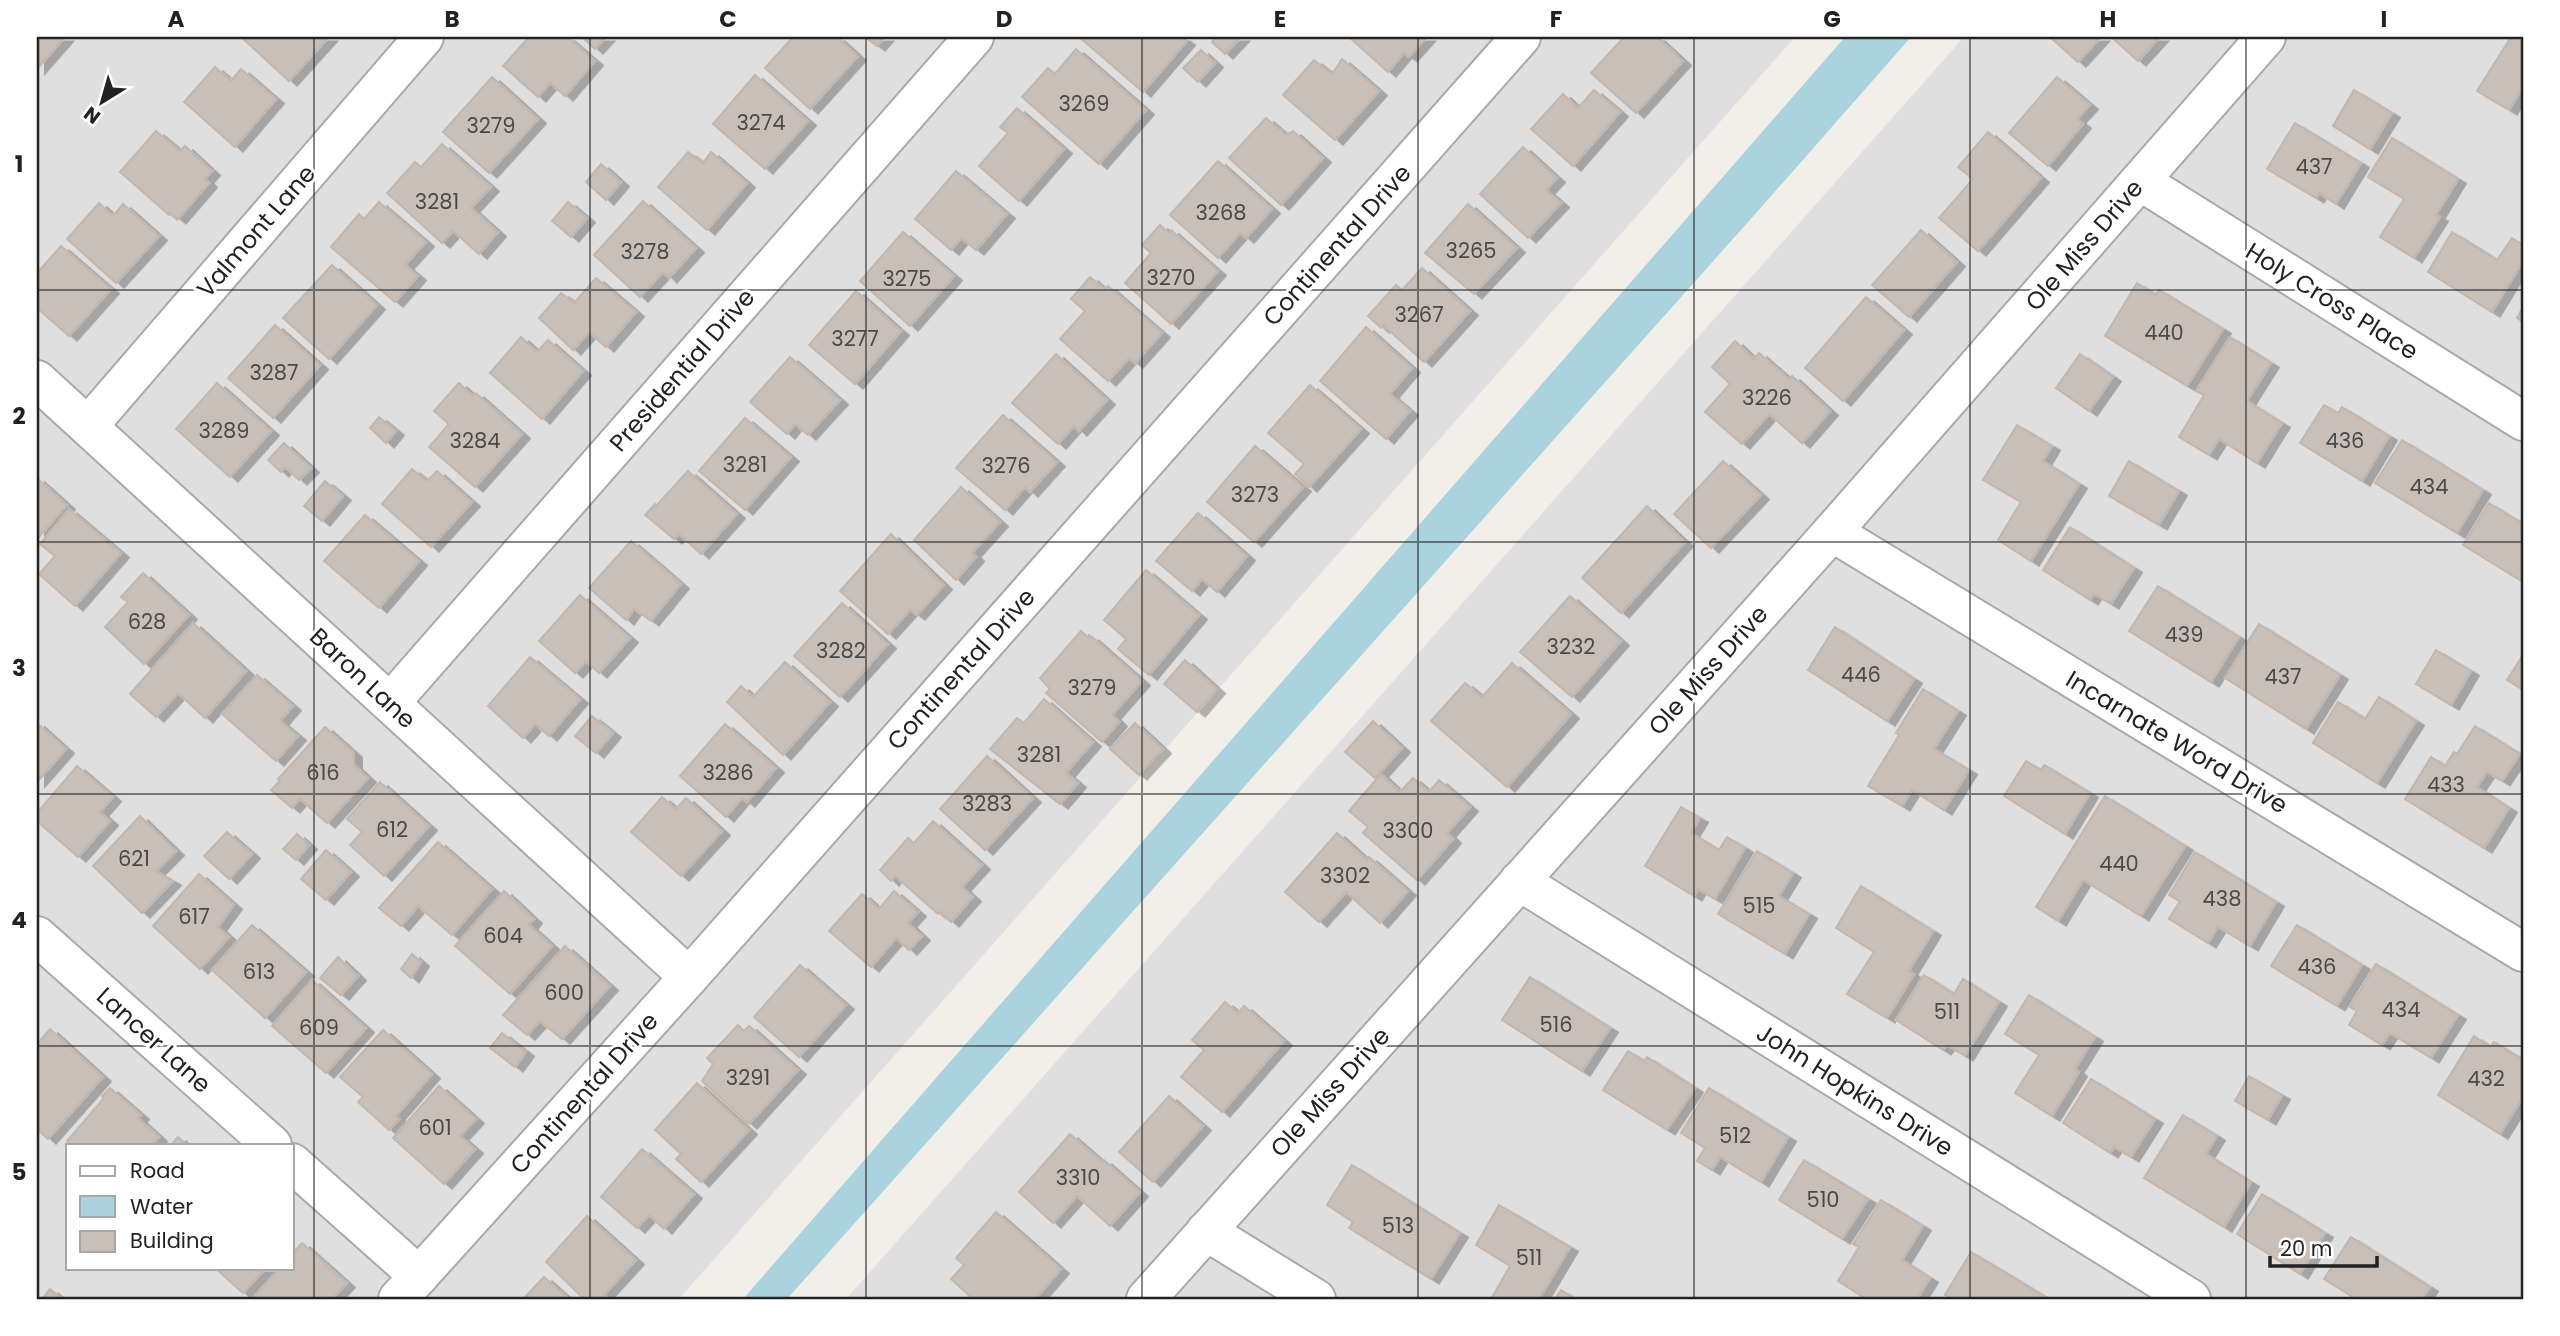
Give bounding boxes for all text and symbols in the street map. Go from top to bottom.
text: A [168,3,185,35]
text: B [444,3,460,35]
text: C [719,3,737,35]
text: D [996,3,1012,35]
text: E [1274,3,1286,35]
text: F [1550,3,1562,35]
text: G [1823,3,1841,35]
text: H [2100,3,2116,35]
text: I [2381,3,2387,35]
north arrow [66,66,136,136]
house number: 3269 [1058,89,1110,118]
text: N [78,100,106,130]
house number: 3274 [736,108,786,137]
house number: 3279 [466,111,516,140]
text: 1 [15,148,23,180]
house number: 437 [2295,152,2333,181]
street label: Continental Drive [1256,157,1418,333]
street label: Valmont Lane [189,158,323,304]
street label: Ole Miss Drive [2018,172,2150,318]
house number: 3281 [415,187,459,216]
house number: 3268 [1195,198,1247,227]
street label: Holy Cross Place [2239,235,2425,367]
house number: 3265 [1446,236,1496,265]
house number: 3278 [620,237,670,266]
house number: 3270 [1146,263,1196,292]
house number: 3275 [882,264,932,293]
street label: Presidential Drive [602,281,762,459]
house number: 3267 [1394,300,1444,329]
house number: 440 [2144,318,2184,347]
house number: 3277 [831,324,879,353]
house number: 3287 [249,358,299,387]
house number: 3226 [1742,383,1792,412]
text: 2 [12,400,26,432]
house number: 3289 [199,416,249,445]
house number: 3284 [450,426,500,455]
house number: 436 [2326,426,2364,455]
house number: 3281 [723,450,767,479]
house number: 3276 [981,451,1031,480]
house number: 434 [2410,472,2448,501]
house number: 3273 [1231,480,1279,509]
street label: Continental Drive [880,581,1042,757]
street label: Ole Miss Drive [1641,598,1775,742]
house number: 628 [128,607,166,636]
street label: Baron Lane [303,620,423,736]
house number: 439 [2165,620,2203,649]
house number: 3232 [1547,632,1595,661]
house number: 3282 [816,636,866,665]
text: 3 [12,652,26,684]
house number: 446 [1841,660,1881,689]
house number: 437 [2264,662,2302,691]
street label: Incarnate Word Drive [2060,663,2294,821]
house number: 3279 [1067,673,1117,702]
house number: 3281 [1017,740,1061,769]
house number: 616 [306,758,340,787]
house number: 3286 [702,758,754,787]
house number: 433 [2427,770,2465,799]
house number: 3283 [962,789,1012,818]
house number: 612 [376,815,408,844]
house number: 3300 [1382,816,1434,845]
house number: 621 [118,844,150,873]
house number: 440 [2099,849,2139,878]
house number: 3302 [1320,861,1370,890]
house number: 438 [2203,884,2241,913]
house number: 515 [1742,891,1776,920]
house number: 617 [178,902,210,931]
text: 4 [11,904,27,936]
house number: 604 [483,921,523,950]
house number: 436 [2298,952,2336,981]
house number: 613 [243,957,275,986]
house number: 600 [544,978,584,1007]
street label: Lancer Lane [90,980,218,1100]
house number: 434 [2382,995,2420,1024]
house number: 511 [1934,997,1960,1026]
street label: Continental Drive [503,1005,665,1181]
house number: 516 [1539,1010,1573,1039]
house number: 609 [299,1013,339,1042]
street label: John Hopkins Drive [1750,1016,1960,1164]
street label: Ole Miss Drive [1263,1020,1397,1164]
house number: 3291 [726,1063,770,1092]
house number: 432 [2467,1064,2505,1093]
house number: 601 [418,1113,452,1142]
house number: 512 [1719,1121,1751,1150]
legend [66,1144,294,1270]
text: 5 [12,1156,26,1188]
text: Road [130,1156,185,1185]
house number: 3310 [1056,1163,1100,1192]
house number: 510 [1806,1185,1840,1214]
text: Water [130,1192,193,1221]
house number: 513 [1382,1211,1414,1240]
scale bar [2270,1224,2376,1268]
text: Building [130,1226,214,1255]
text: 20 m [2280,1234,2333,1263]
house number: 511 [1516,1243,1542,1272]

